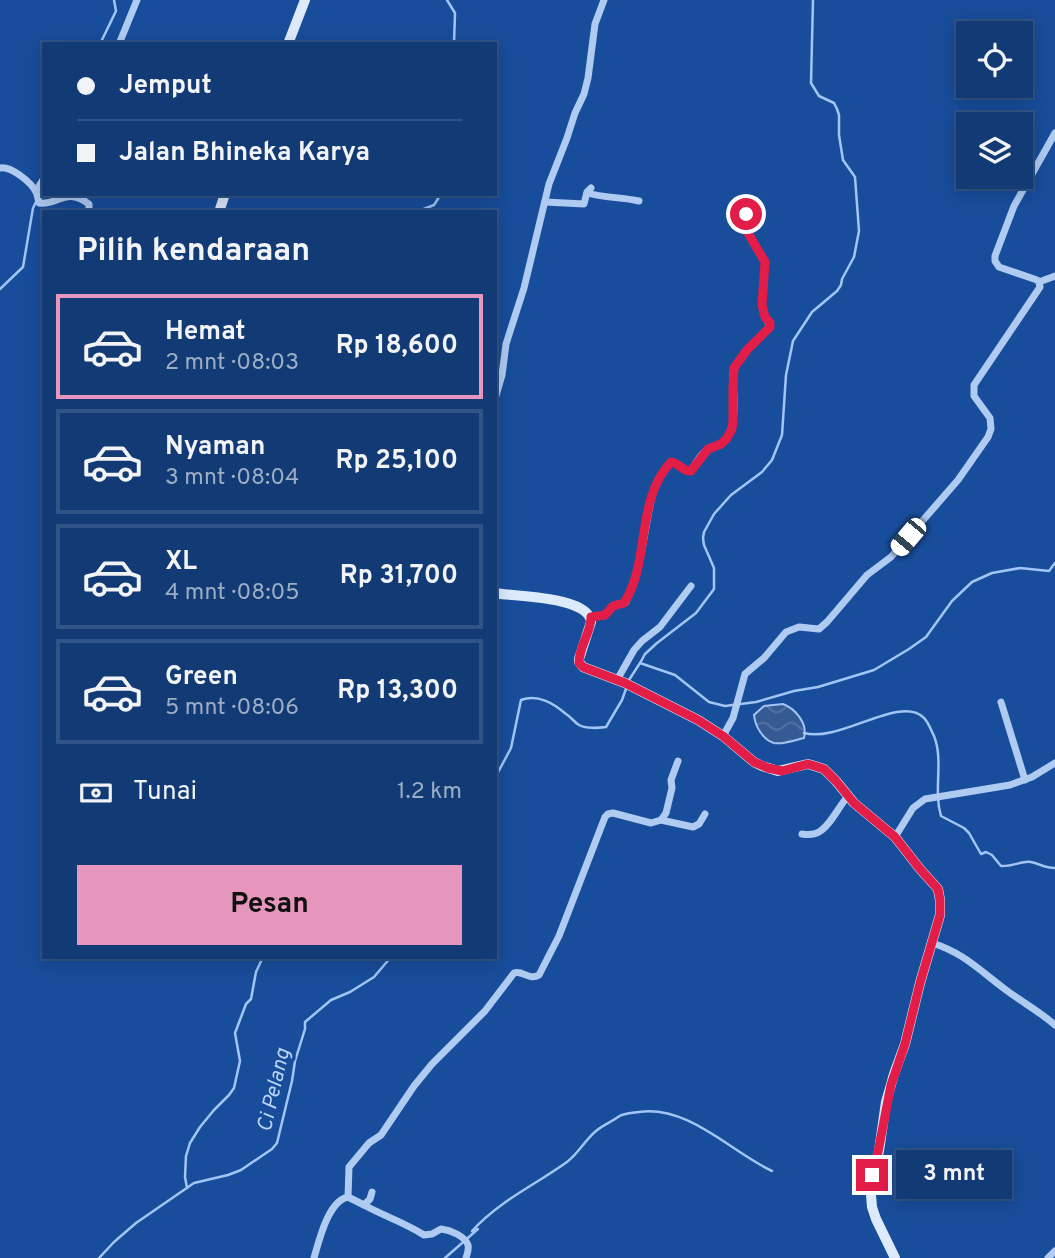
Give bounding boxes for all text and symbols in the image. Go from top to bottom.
map controls [956,21,1033,189]
button: locate [956,21,1033,98]
text: Jemput [119,70,212,103]
button: layers [956,112,1033,189]
text: Jalan Bhineka Karya [119,137,370,170]
route start [730,198,762,230]
text: Pilih kendaraan [77,232,310,272]
icon: car [81,315,144,378]
text: Hemat [165,316,245,349]
text: Rp 18,600 [336,330,458,363]
text: 2 mnt · 08:03 [165,349,299,378]
icon: car [81,430,144,493]
text: Nyaman [165,431,265,464]
text: Rp 25,100 [336,445,458,478]
text: 3 mnt · 08:04 [165,464,299,493]
car [887,514,930,560]
icon: car [81,545,144,608]
text: XL [165,546,197,579]
text: Rp 31,700 [340,560,458,593]
text: 4 mnt · 08:05 [165,579,300,608]
icon: car [81,660,144,723]
text: Green [165,661,238,694]
text: Rp 13,300 [337,675,458,708]
text: 5 mnt · 08:06 [165,694,299,723]
icon: cash [77,774,115,812]
text: Tunai [133,776,197,809]
text: 1.2 km [397,778,462,807]
button: Pesan [77,865,462,945]
water label: Ci Pelang [252,1045,297,1135]
callout: 3 mnt [896,1150,1012,1200]
route end [856,1159,888,1191]
text: 3 mnt [923,1160,985,1189]

